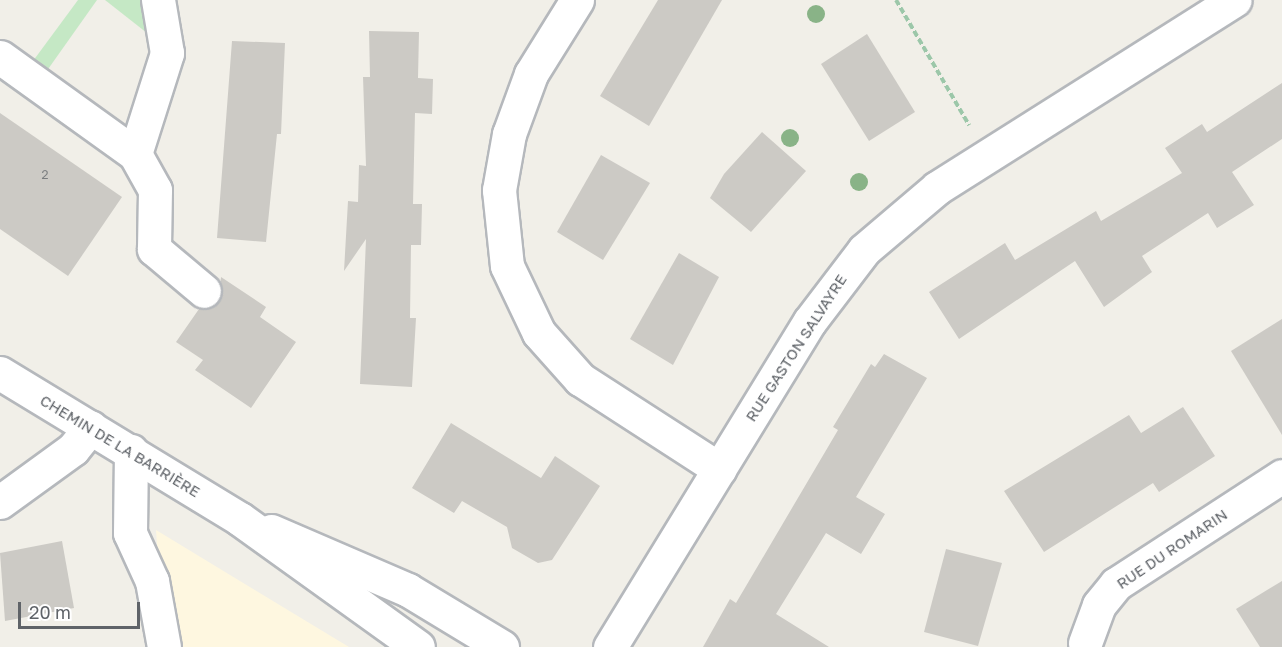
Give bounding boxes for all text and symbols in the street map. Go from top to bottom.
house number: 2 [42,168,48,182]
street label: RUE GASTON SALVAYRE [742,271,850,425]
street label: CHEMIN DE LA BARRIÈRE [37,391,203,501]
street label: RUE DU ROMARIN [1113,505,1231,593]
scale bar [21,590,142,628]
text: 20 m [29,601,71,623]

